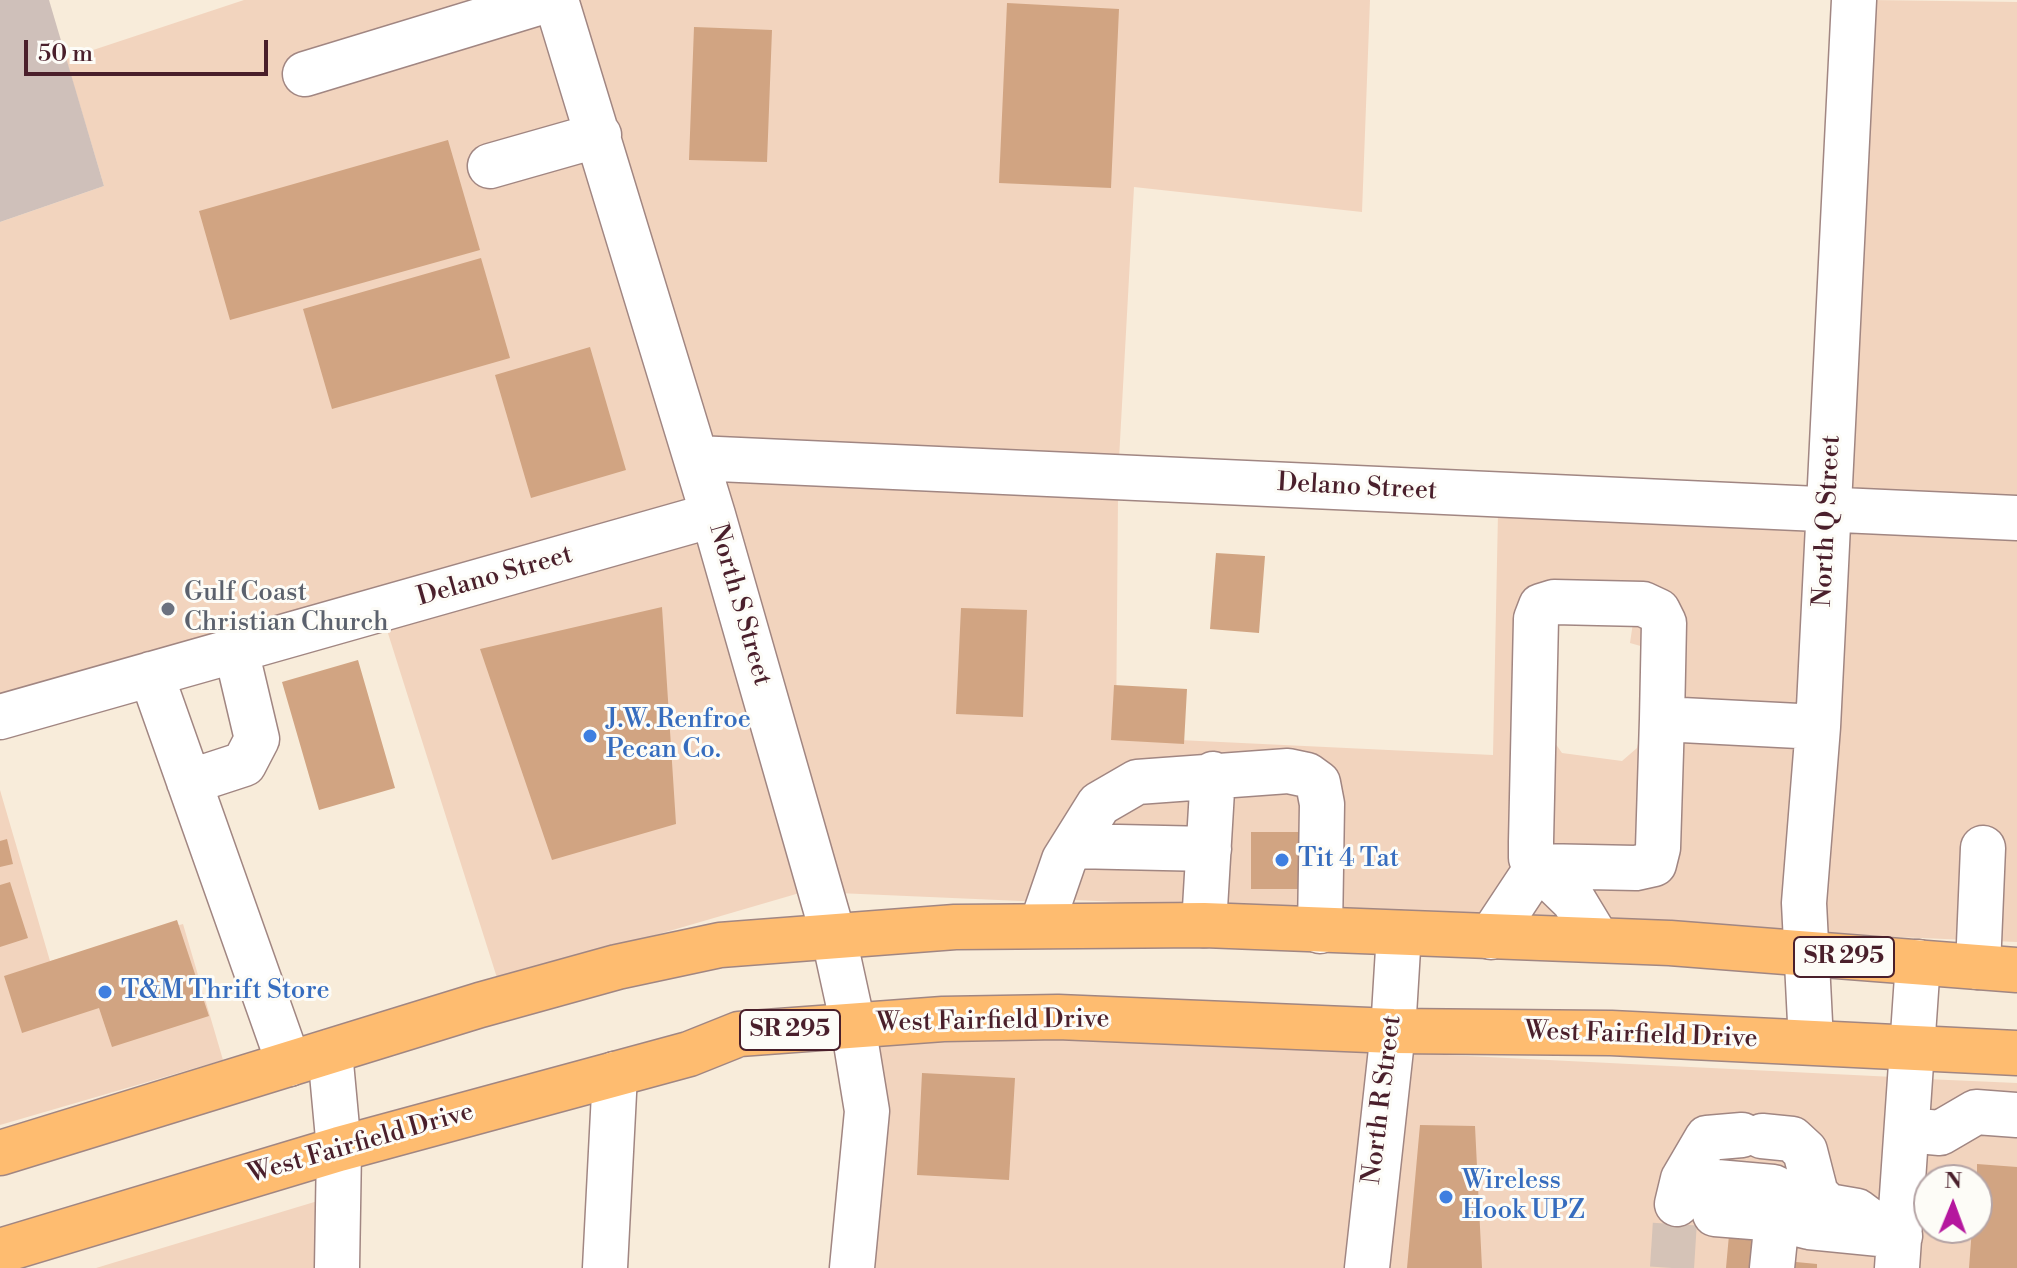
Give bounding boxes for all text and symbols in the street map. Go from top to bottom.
scale bar [28,24,272,74]
text: 50 m [38,39,93,69]
street label: North Q Street [1808,434,1848,608]
street label: Delano Street [1276,468,1438,508]
street label: North S Street [701,520,777,690]
street label: Delano Street [414,540,576,614]
place label: Gulf Coast Christian Church [184,578,389,640]
marker: Gulf Coast Christian Church [159,600,177,618]
place label: J.W. Renfroe Pecan Co. [606,705,751,766]
marker: J.W. Renfroe Pecan Co. [581,727,599,745]
place label: Tit 4 Tat [1298,844,1399,876]
marker: Tit 4 Tat [1273,851,1291,869]
road number: SR 295 [1794,937,1894,977]
place label: T&M Thrift Store [121,976,330,1008]
marker: T&M Thrift Store [96,983,114,1001]
street label: West Fairfield Drive [876,1004,1110,1040]
road number: SR 295 [740,1010,840,1050]
street label: North R Street [1357,1014,1409,1186]
street label: West Fairfield Drive [1524,1016,1758,1056]
street label: West Fairfield Drive [245,1097,477,1191]
north arrow [1913,1164,1993,1244]
place label: Wireless Hook UPZ [1462,1166,1585,1228]
text: N [1944,1168,1962,1195]
marker: Wireless Hook UPZ [1437,1188,1455,1206]

